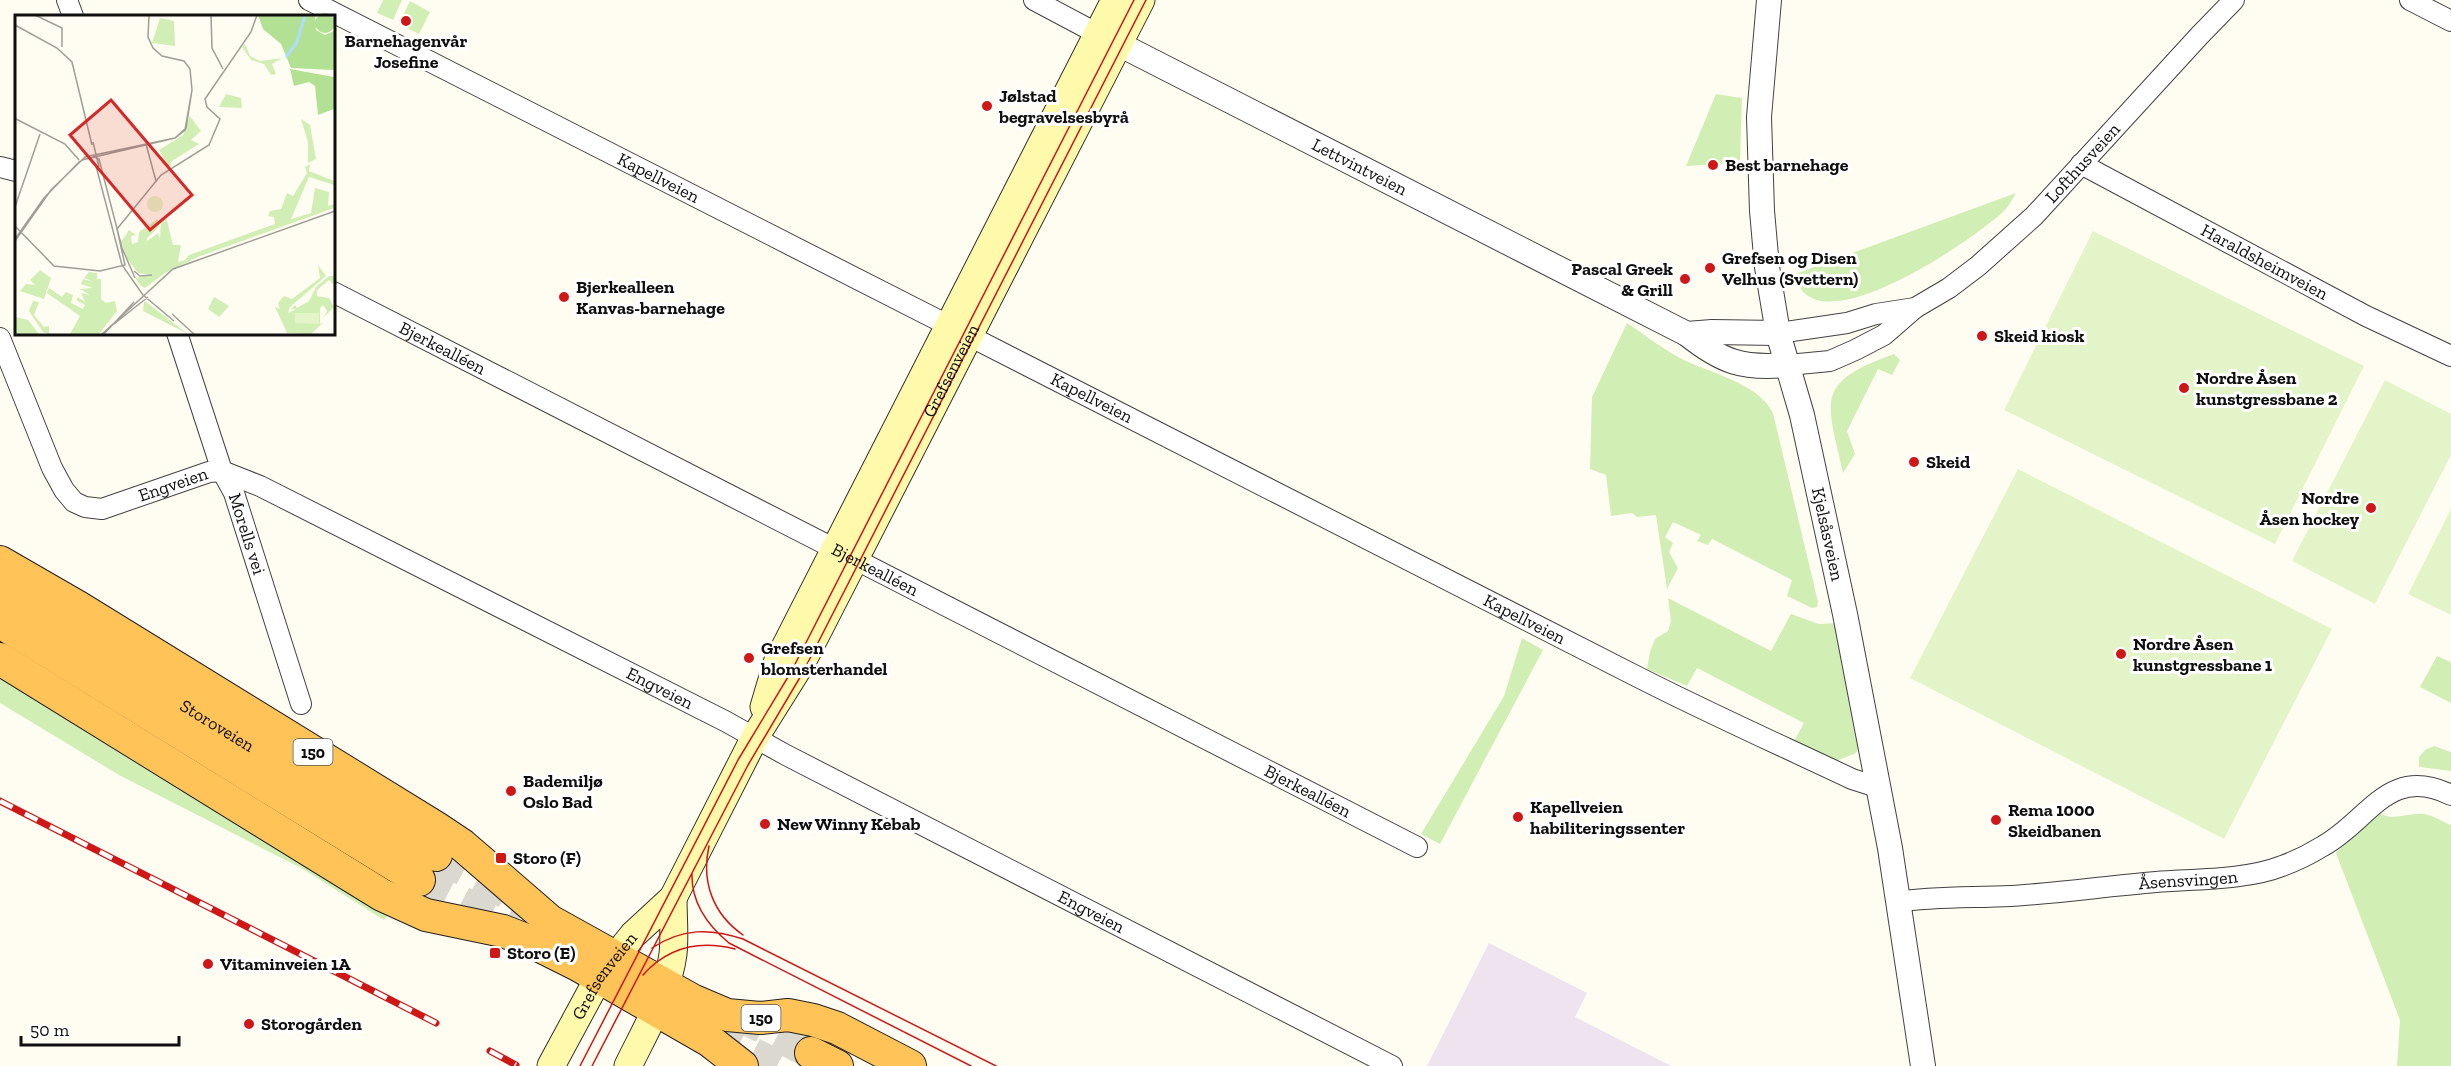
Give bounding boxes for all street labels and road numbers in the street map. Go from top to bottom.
street label: Lofthusveien [2040,118,2125,208]
street label: Lettvintveien [1308,133,1411,201]
street label: Kapellveien [614,148,704,208]
street label: Haraldsheimveien [2197,219,2332,305]
street label: Bjerkealléen [395,317,490,380]
street label: Grefsenveien [918,320,984,421]
street label: Kapellveien [1047,368,1137,428]
street label: Engveien [135,462,211,507]
street label: Kjelsåsveien [1807,486,1849,584]
street label: Morells vei [224,490,270,577]
street label: Bjerkealléen [828,538,923,601]
street label: Kapellveien [1480,589,1570,650]
street label: Engveien [623,662,698,714]
street label: Storoveien [176,694,259,757]
road number: 150 [294,739,332,765]
street label: Bjerkealléen [1261,760,1355,823]
street label: Åsensvingen [2137,865,2240,895]
street label: Engveien [1054,885,1129,938]
street label: Grefsenveien [567,927,642,1024]
road number: 150 [742,1005,780,1031]

